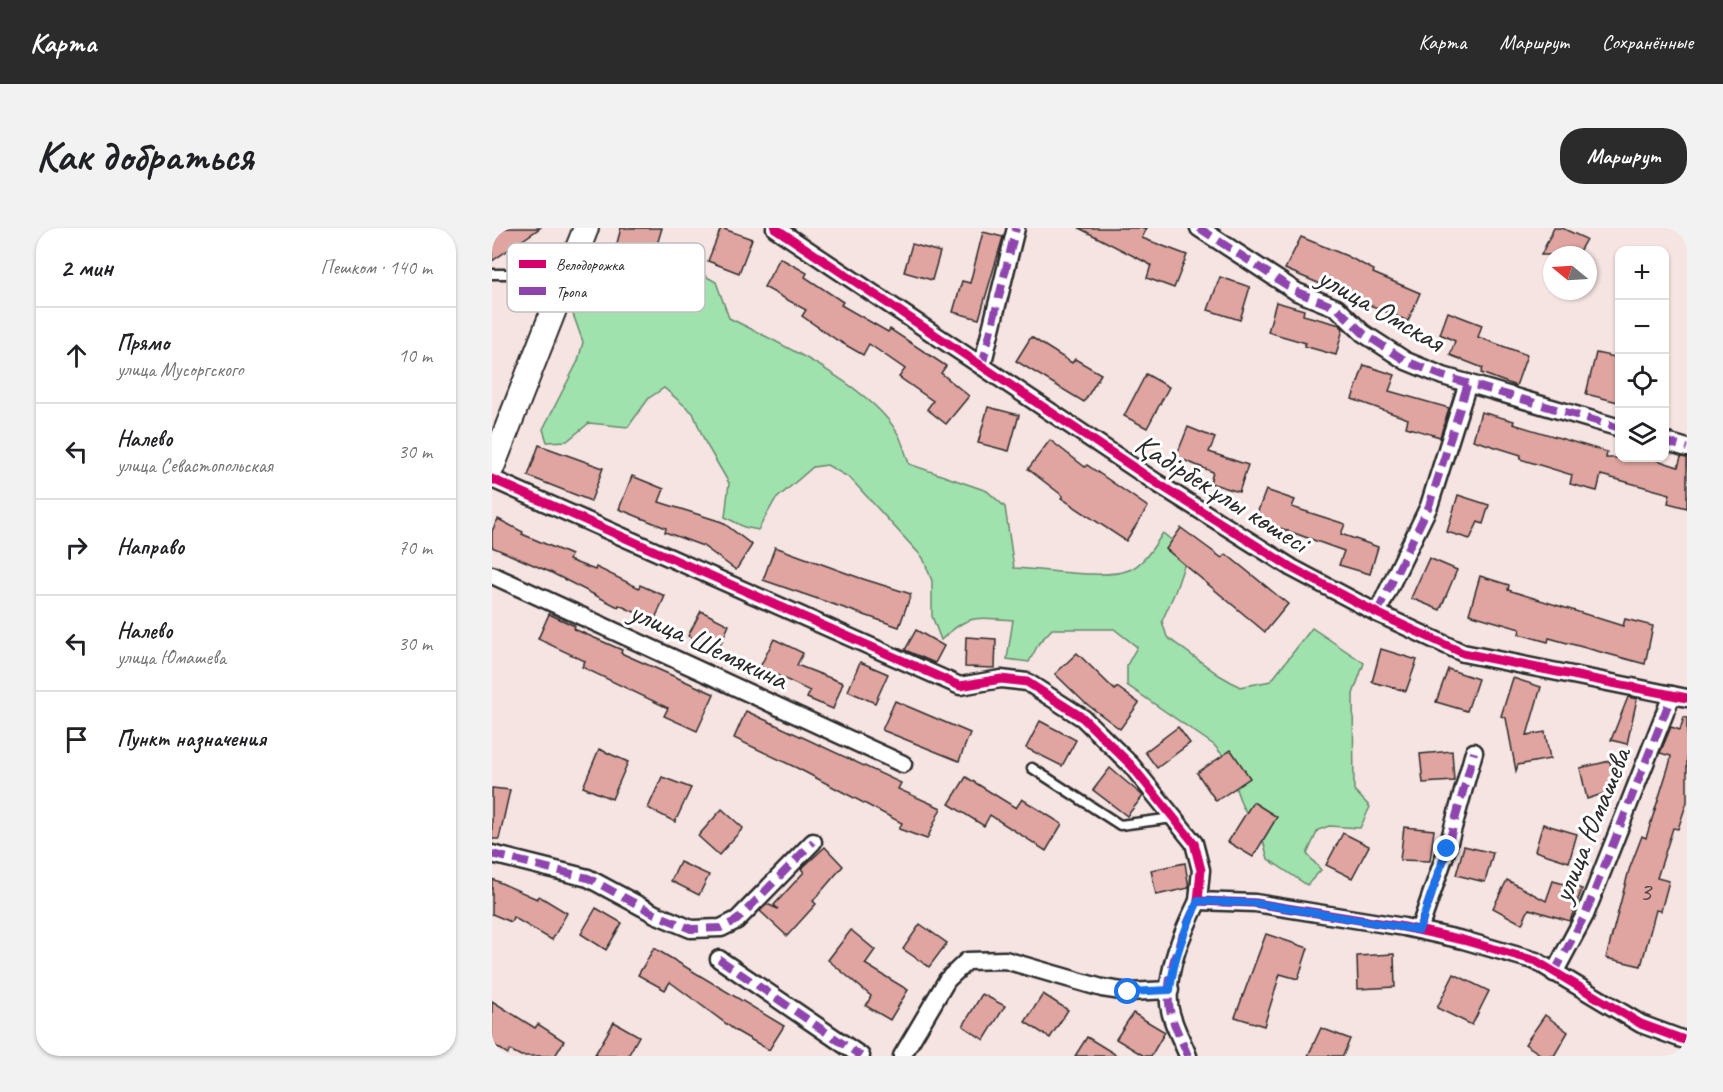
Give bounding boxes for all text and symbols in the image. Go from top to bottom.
text: Карта [30,25,97,60]
text: Карта [1418,29,1467,55]
text: Маршрут [1500,29,1569,55]
text: Сохранённые [1602,29,1693,55]
button: Маршрут [1560,128,1687,184]
text: Как добраться [36,130,253,183]
legend [507,243,705,312]
north arrow [1543,246,1597,300]
map controls [1615,246,1669,462]
button: + [1615,246,1669,300]
text: 2 мин [60,251,113,284]
text: Пешком · 140 m [320,255,432,280]
text: Велодорожка [556,255,625,275]
street label: улица Омская [1309,257,1453,362]
text: Тропа [556,282,588,302]
button: − [1615,300,1669,354]
text: Прямо [117,329,169,357]
icon: ahead [60,339,93,372]
text: 10 m [398,343,432,368]
button: locate [1615,354,1669,408]
text: улица Мусоргского [117,357,244,382]
button: layers [1615,408,1669,462]
text: Налево [117,425,173,453]
street label: Қадірбекұлы көшесі [1128,425,1319,563]
icon: left [60,435,93,468]
text: 30 m [398,439,432,464]
text: улица Севастопольская [117,453,273,478]
icon: right [60,531,93,564]
text: Направо [117,533,184,561]
text: 70 m [398,535,432,560]
street label: улица Шемякина [622,591,796,699]
text: Налево [117,617,173,645]
icon: left [60,627,93,660]
text: 30 m [398,631,432,656]
text: улица Юмашева [117,645,226,670]
icon: arrive [60,723,93,756]
text: Пункт назначения [117,725,266,753]
street label: улица Юмашева [1542,740,1640,910]
route end [1433,835,1459,861]
house number: 3 [1639,874,1653,908]
route start [1114,978,1140,1004]

